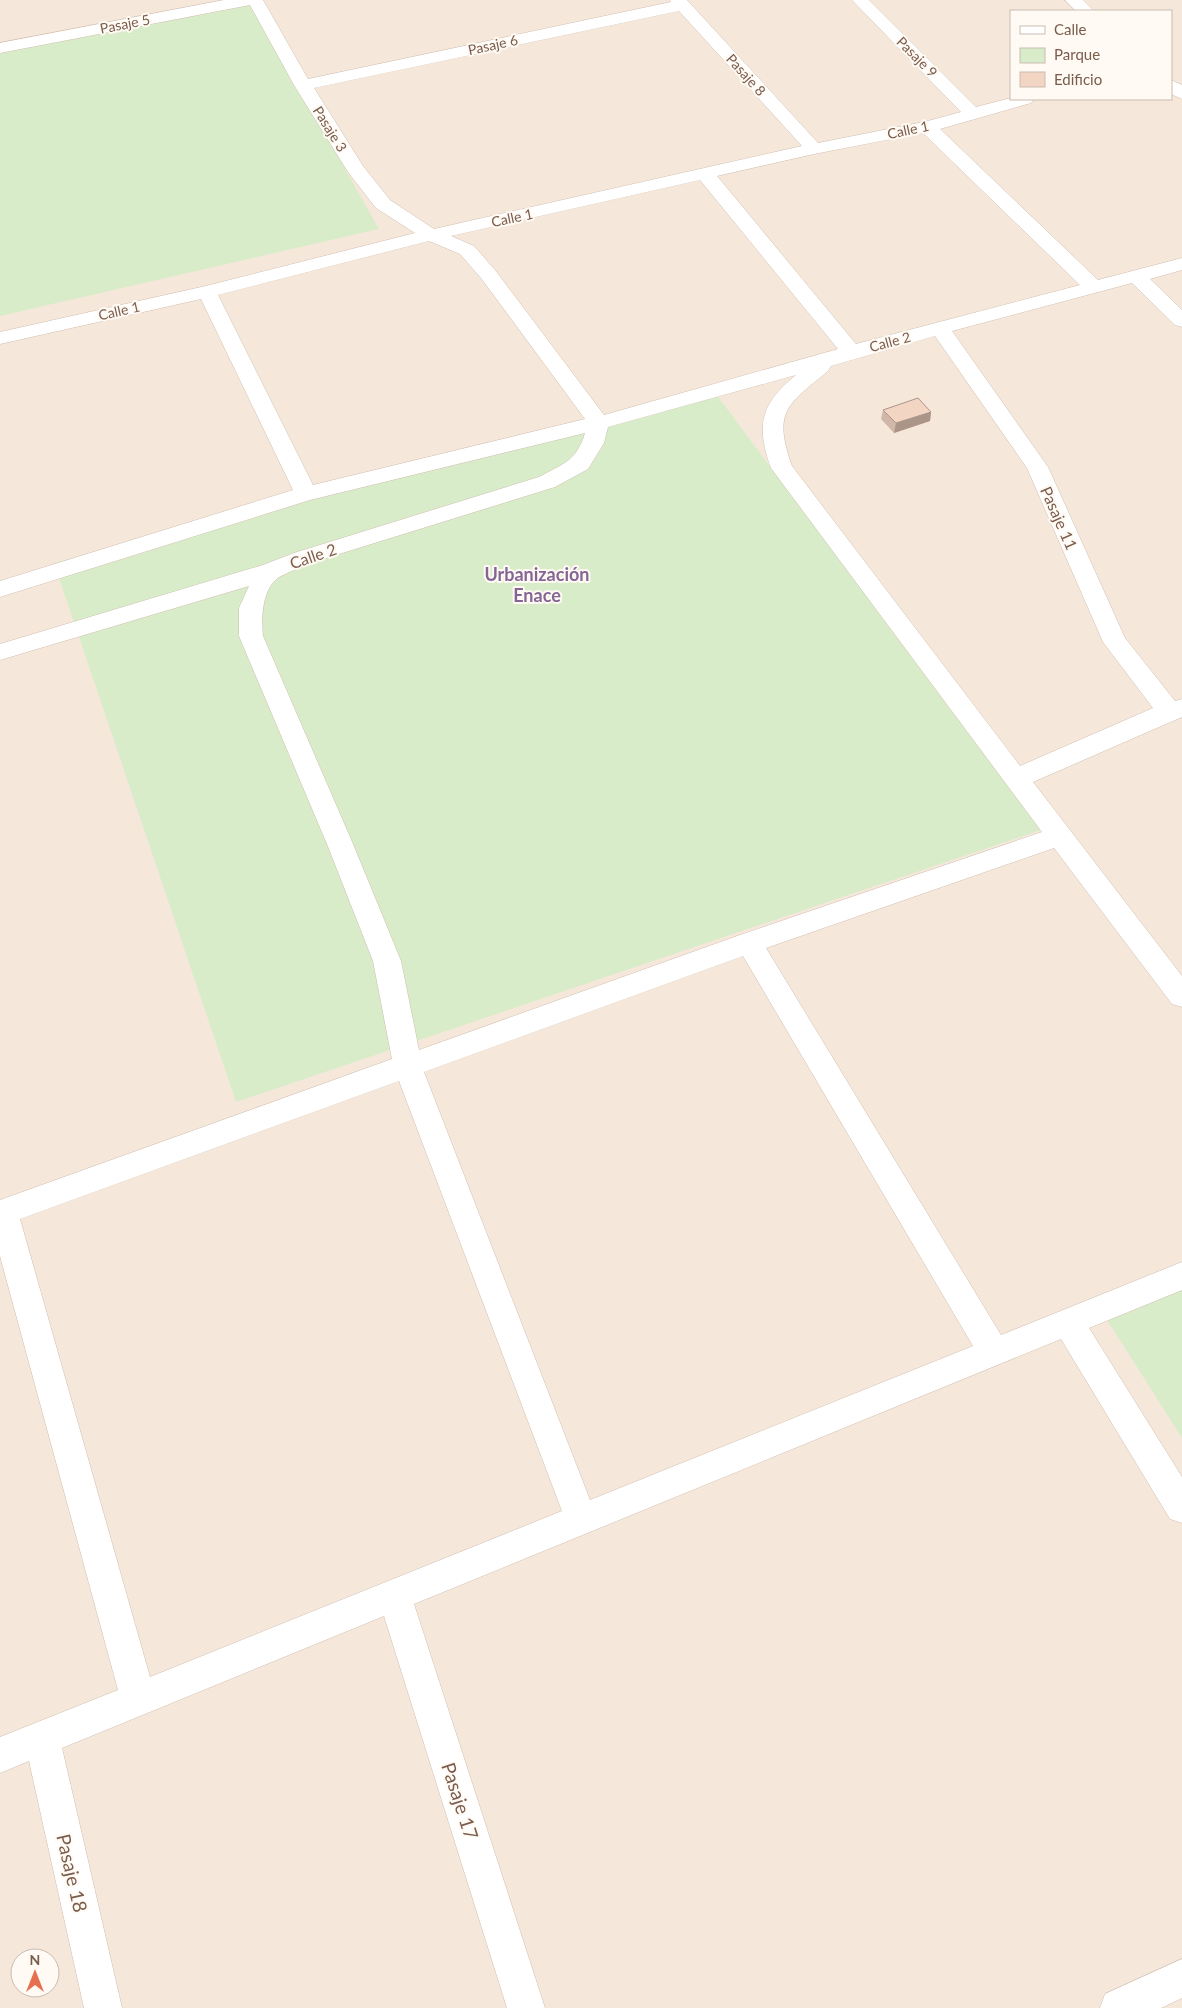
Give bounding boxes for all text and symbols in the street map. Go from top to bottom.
street label: Pasaje 5 [98,10,151,37]
legend [1010,10,1172,100]
text: Calle [1054,20,1087,38]
street label: Pasaje 6 [466,31,519,58]
street label: Pasaje 9 [893,33,941,81]
text: Parque [1054,45,1100,63]
street label: Pasaje 8 [723,50,770,99]
text: Edificio [1054,70,1102,88]
street label: Pasaje 3 [310,103,351,155]
street label: Calle 1 [886,117,930,142]
street label: Calle 1 [490,205,534,230]
street label: Calle 1 [97,298,141,324]
street label: Calle 2 [867,328,912,355]
street label: Pasaje 11 [1037,483,1082,552]
street label: Calle 2 [287,539,339,572]
district label: Urbanización Enace [484,563,590,606]
street label: Pasaje 17 [437,1759,484,1842]
street label: Pasaje 18 [52,1831,93,1914]
north arrow [10,1948,60,1998]
text: N [30,1951,40,1968]

